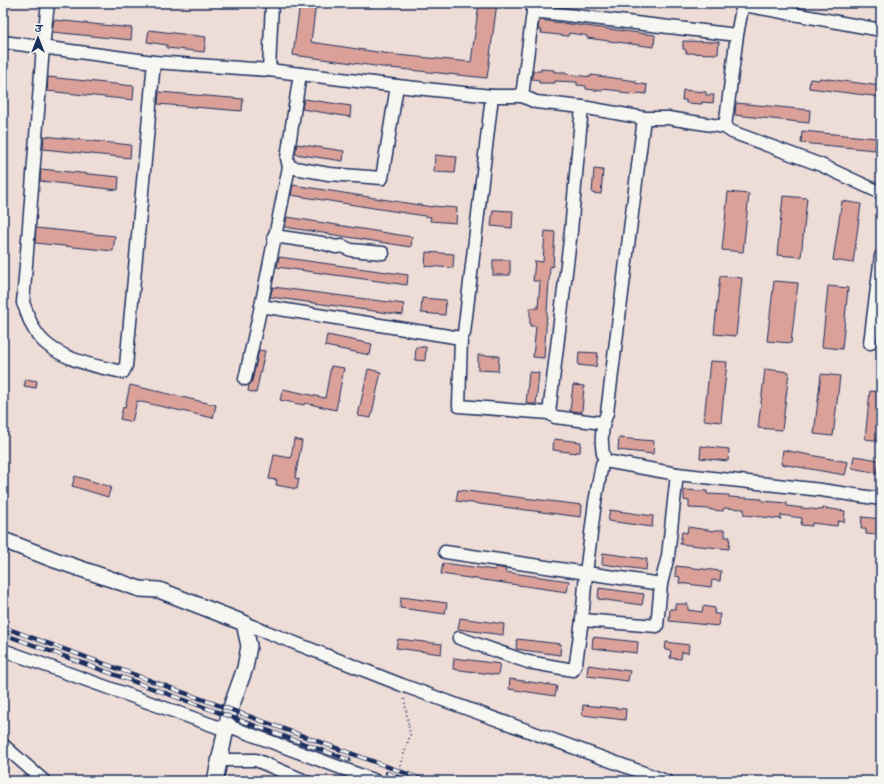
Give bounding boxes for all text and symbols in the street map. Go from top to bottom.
north arrow [18,18,58,58]
text: उ [35,20,44,38]

